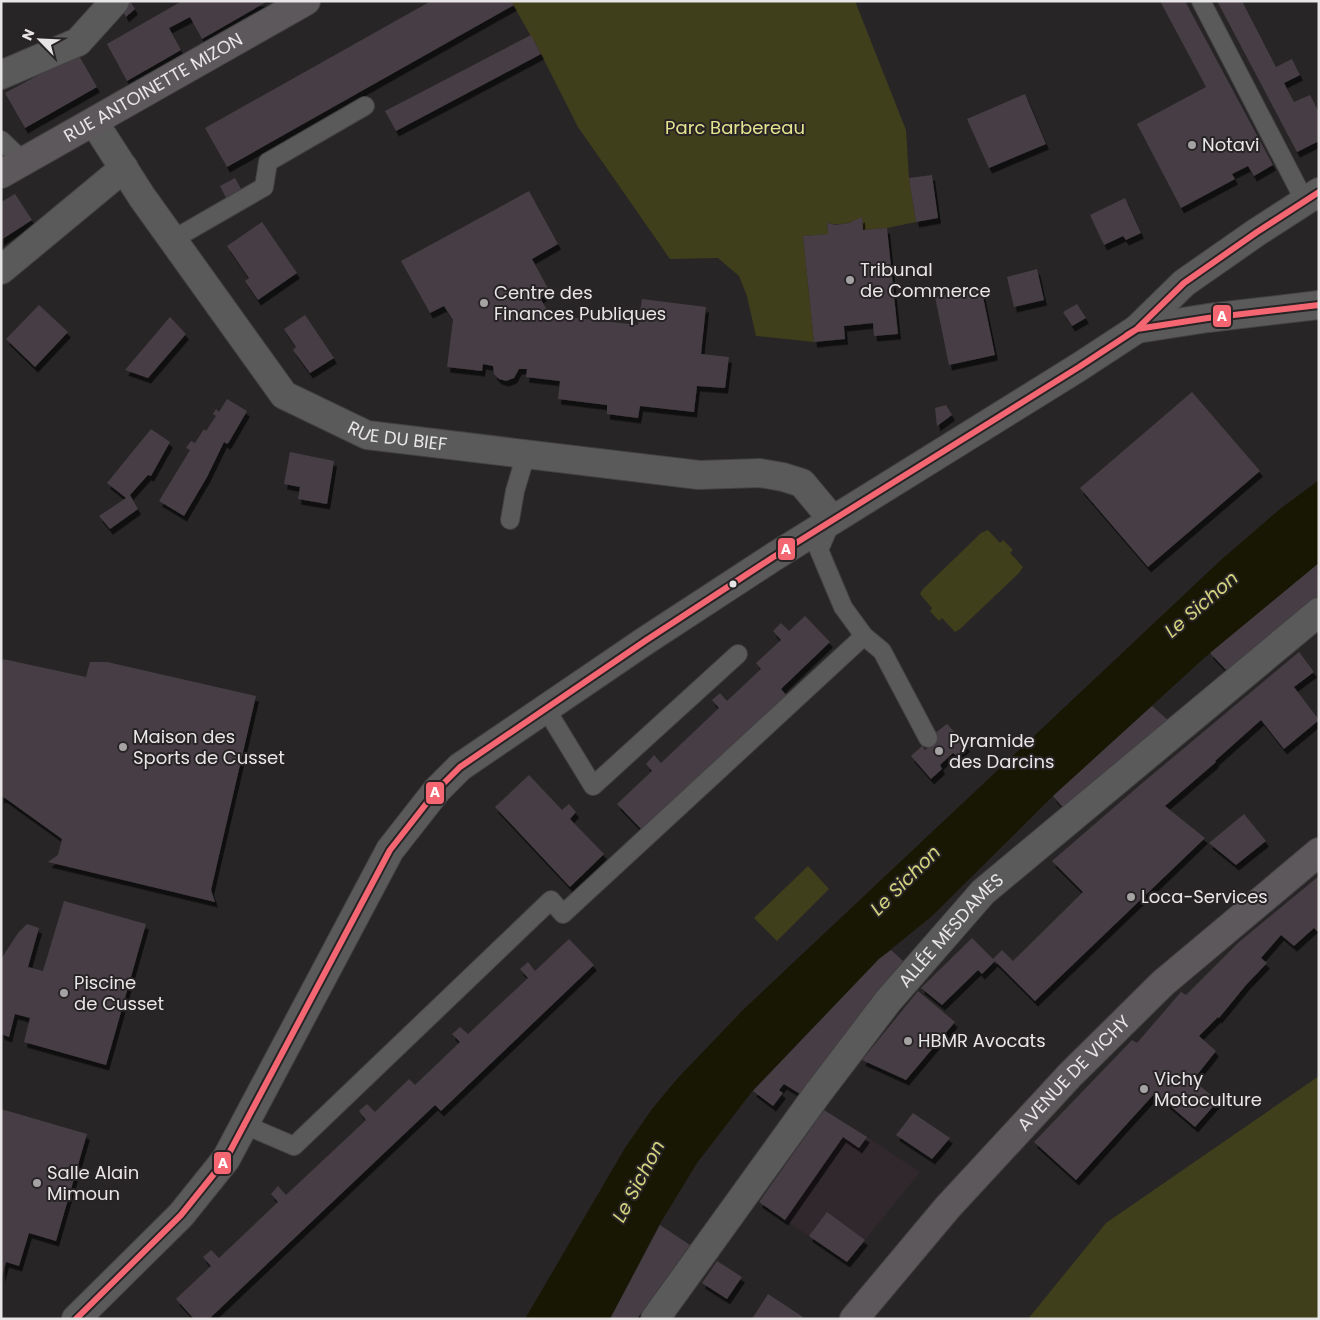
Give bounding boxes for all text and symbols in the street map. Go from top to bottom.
north arrow [15,15,65,65]
text: N [17,26,39,44]
street label: RUE ANTOINETTE MIZON [59,26,247,148]
park label: Parc Barbereau [665,115,805,140]
place label: Notavi [1202,132,1259,157]
marker: Notavi [1186,139,1198,151]
place label: Tribunal de Commerce [860,257,991,303]
marker: Tribunal de Commerce [844,274,856,286]
place label: Centre des Finances Publiques [494,280,666,326]
marker: Centre des Finances Publiques [478,297,490,309]
line badge: A [1212,304,1232,328]
text: A [1217,306,1228,326]
street label: RUE DU BIEF [344,415,448,457]
line badge: A [777,537,796,561]
text: A [781,539,792,559]
water label: Le Sichon [1159,565,1244,644]
unlabelled marker [728,579,738,589]
place label: Maison des Sports de Cusset [133,724,285,770]
place label: Pyramide des Darcins [949,728,1054,774]
marker: Maison des Sports de Cusset [117,741,129,753]
marker: Pyramide des Darcins [933,745,945,757]
line badge: A [425,781,445,805]
text: A [430,782,441,802]
water label: Le Sichon [864,839,947,922]
street label: ALLÉE MESDAMES [892,867,1009,993]
place label: Loca-Services [1141,884,1268,909]
marker: Loca-Services [1125,891,1137,903]
place label: Piscine de Cusset [74,970,164,1016]
marker: Piscine de Cusset [58,987,70,999]
street label: AVENUE DE VICHY [1011,1009,1136,1136]
place label: HBMR Avocats [918,1028,1046,1053]
marker: HBMR Avocats [902,1035,914,1047]
place label: Vichy Motoculture [1154,1066,1262,1112]
marker: Vichy Motoculture [1138,1083,1150,1095]
water label: Le Sichon [606,1135,671,1227]
line badge: A [213,1151,232,1175]
text: A [218,1153,229,1173]
place label: Salle Alain Mimoun [47,1160,139,1206]
marker: Salle Alain Mimoun [31,1177,43,1189]

